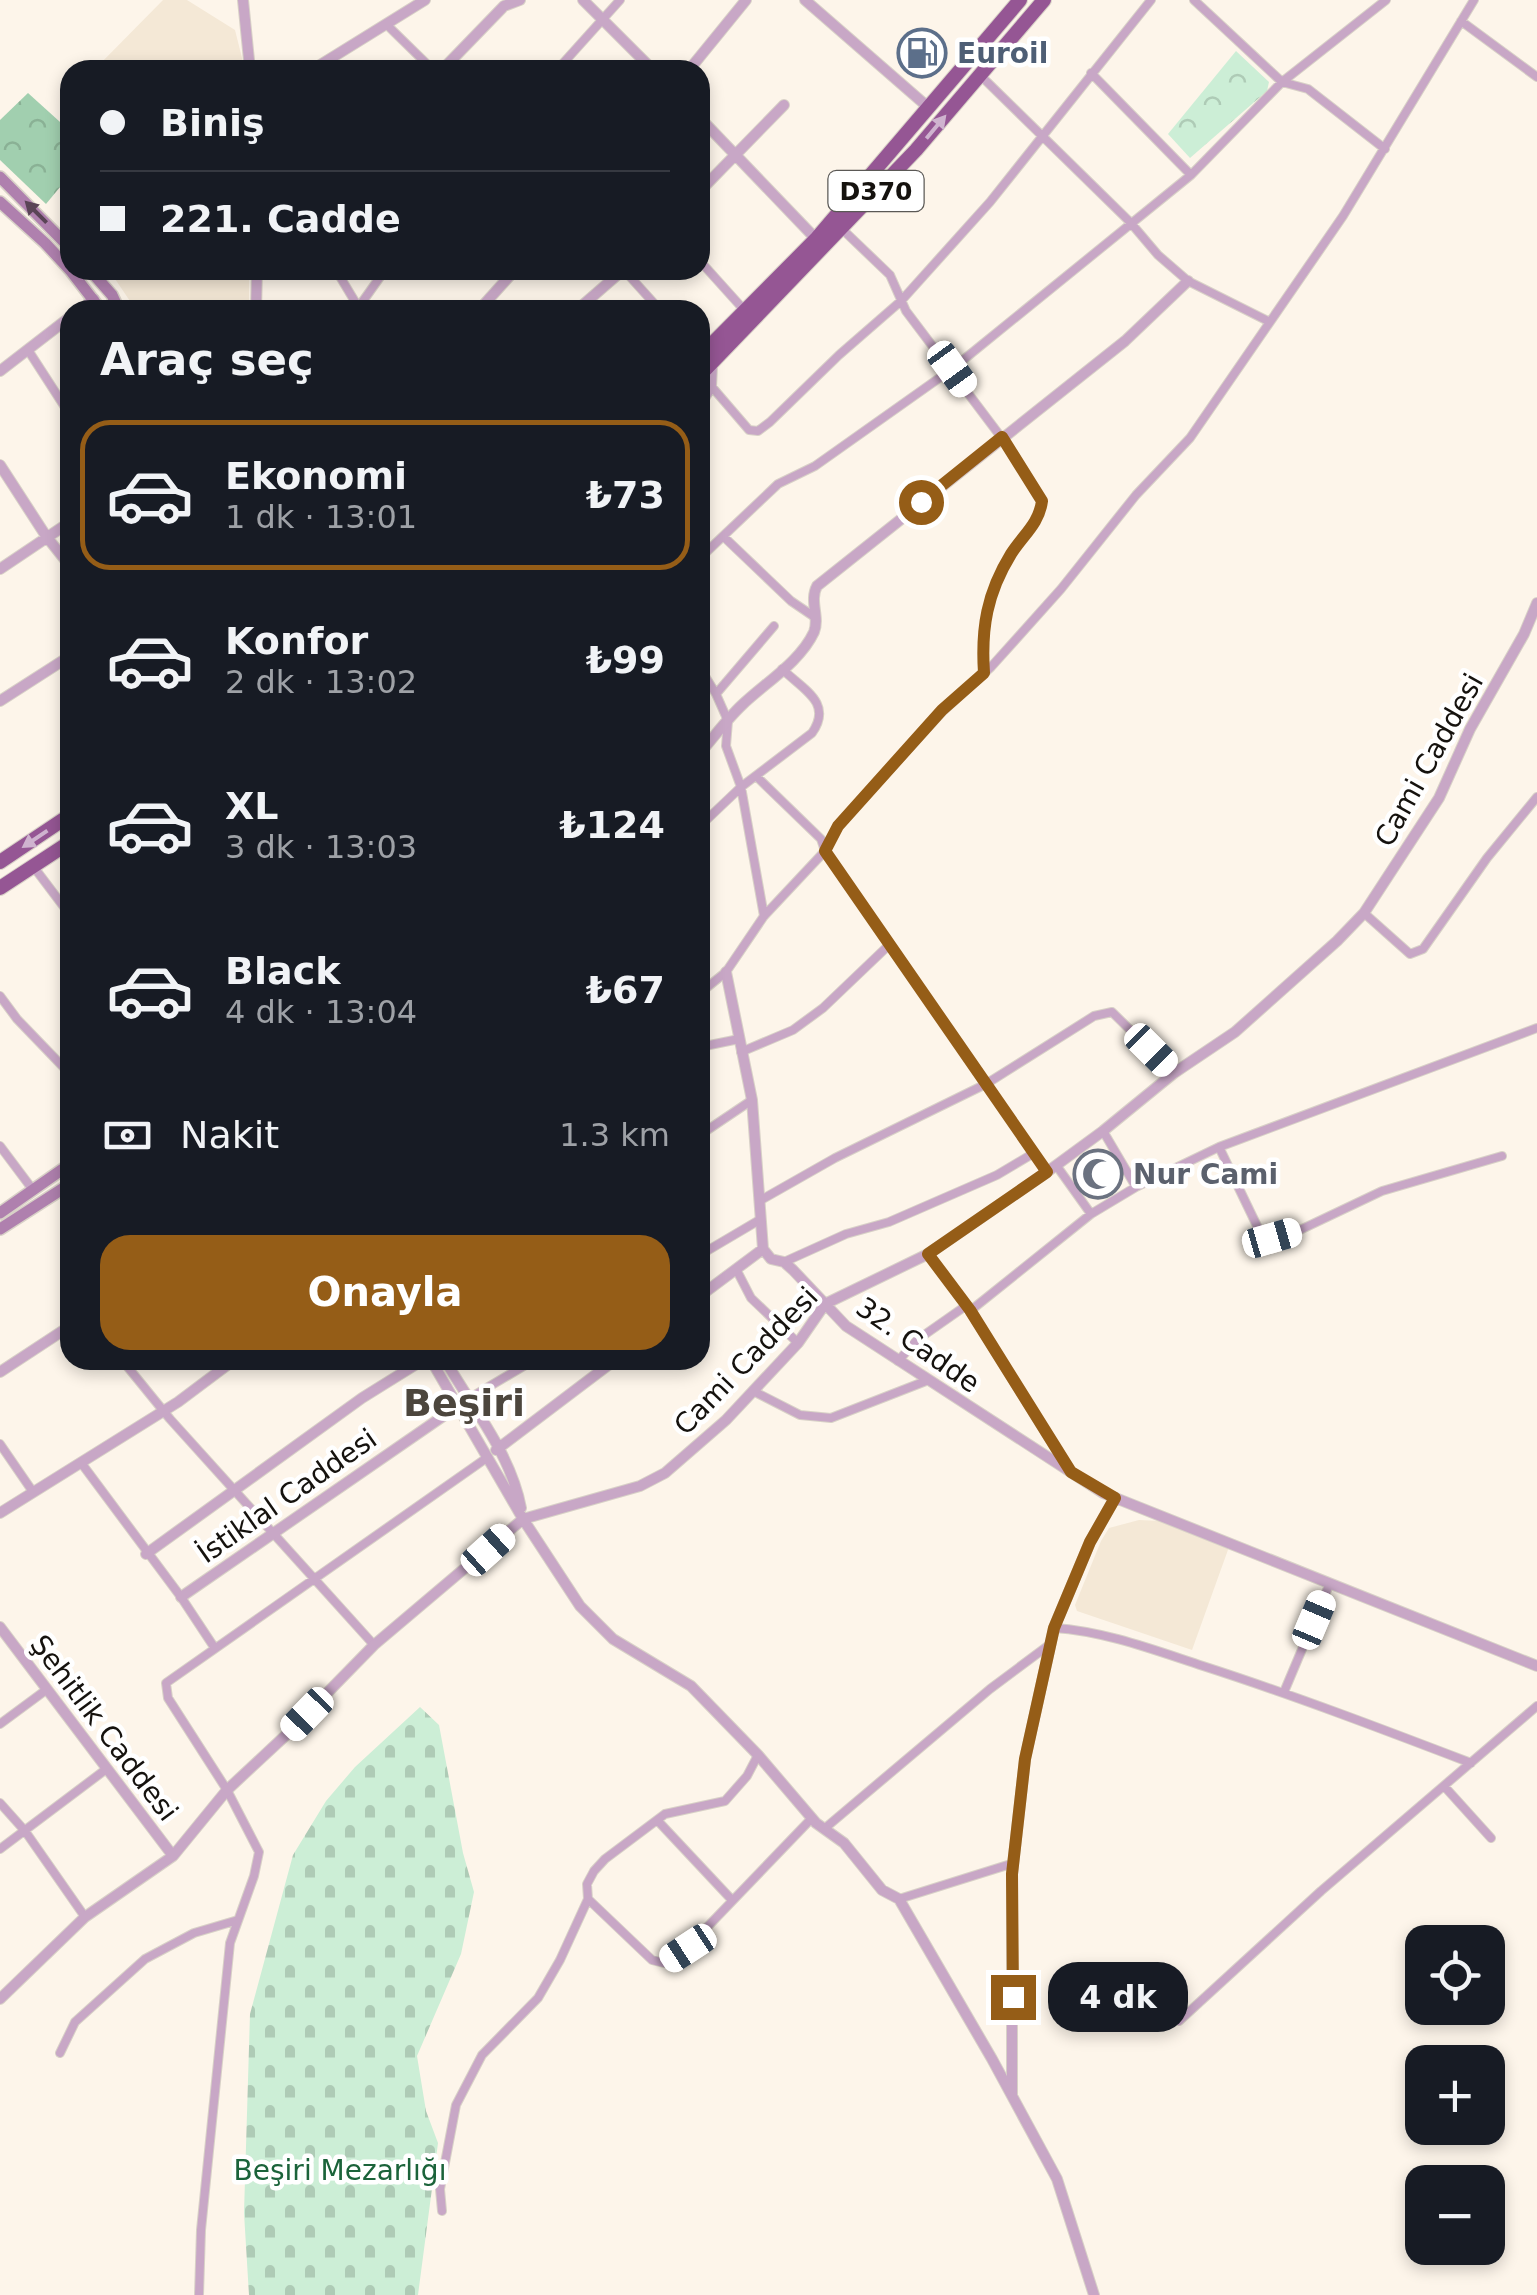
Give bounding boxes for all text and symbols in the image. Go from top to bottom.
fuel station icon: Euroil [896,27,948,79]
place label: Euroil [957,37,1048,70]
text: Biniş [160,101,265,145]
one-way arrow [925,115,947,140]
road number: D370 [828,171,924,211]
text: 221. Cadde [160,197,401,241]
one-way arrow [24,200,48,224]
text: Araç seç [100,333,314,386]
car [922,336,982,402]
icon: car [105,450,195,540]
text: Ekonomi [225,454,407,498]
text: ₺73 [586,473,665,517]
route start [899,480,944,525]
text: 1 dk · 13:01 [225,498,417,536]
icon: car [105,615,195,705]
text: Konfor [225,619,368,663]
text: ₺99 [586,638,665,682]
text: 2 dk · 13:02 [225,663,417,701]
street label: Cami Caddesi [1368,668,1490,852]
icon: car [105,780,195,870]
text: XL [225,784,279,828]
text: ₺124 [559,803,665,847]
text: 3 dk · 13:03 [225,828,417,866]
one-way arrow [21,829,49,847]
icon: car [105,945,195,1035]
text: Black [225,949,340,993]
text: ₺67 [586,968,665,1012]
text: 4 dk · 13:04 [225,993,417,1031]
car [1119,1018,1183,1082]
icon: cash [100,1108,155,1163]
text: Nakit [180,1113,279,1157]
text: 1.3 km [559,1116,670,1154]
mosque icon: Nur Cami [1072,1148,1124,1200]
place label: Nur Cami [1133,1158,1278,1191]
car [1239,1215,1305,1261]
button: Onayla [100,1235,670,1350]
street label: Cami Caddesi [667,1280,825,1442]
street label: 32. Cadde [850,1290,986,1400]
district label: Beşiri [403,1381,525,1425]
street label: İstiklal Caddesi [191,1422,383,1570]
car [456,1519,520,1581]
car [1288,1587,1340,1653]
street label: Şehitlik Caddesi [23,1629,185,1827]
car [275,1682,339,1746]
car [655,1919,721,1977]
map controls [1405,1925,1505,2265]
button: locate [1405,1925,1505,2025]
callout: 4 dk [1048,1962,1188,2032]
route end [991,1975,1036,2020]
text: 4 dk [1079,1978,1157,2016]
button: + [1405,2045,1505,2145]
park label: Beşiri Mezarlığı [234,2154,446,2187]
button: − [1405,2165,1505,2265]

